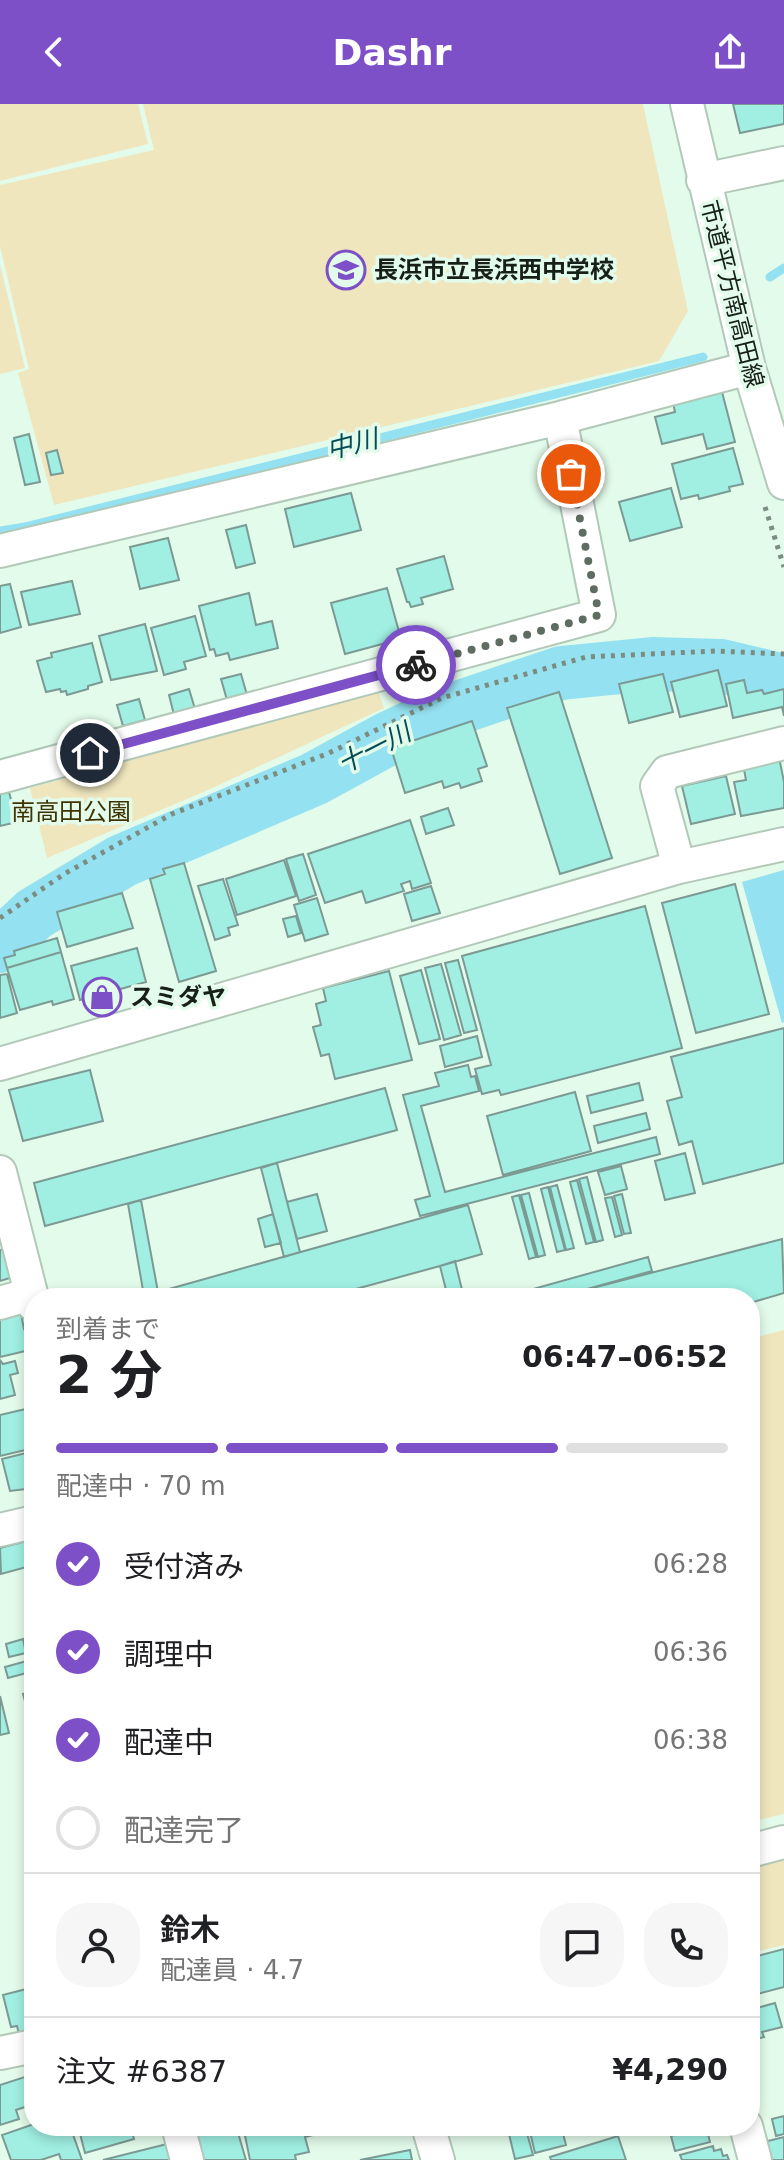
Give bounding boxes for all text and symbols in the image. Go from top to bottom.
icon: back [32,30,76,74]
icon: share [708,30,752,74]
text: Dashr [333,32,452,73]
street label: 市道平方南高田線 [695,197,769,391]
school or university icon: 長浜市立長浜西中学校 [325,249,367,291]
place label: 長浜市立長浜西中学校 [374,256,614,284]
water label: 中川 [323,422,384,465]
pin [537,440,605,508]
icon: bag [549,452,593,496]
courier [376,625,456,705]
icon: bike [394,643,438,687]
water label: 十一川 [332,716,418,779]
pin [56,719,124,787]
icon: home [68,731,112,775]
park label: 南高田公園 [11,798,131,826]
shop icon: スミダヤ [81,976,123,1018]
place label: スミダヤ [130,983,226,1011]
text: 到着まで [56,1314,160,1344]
text: 06:47–06:52 [522,1339,728,1374]
text: 2 分 [56,1345,162,1405]
text: 配達中 · 70 m [56,1471,225,1501]
icon: check [56,1542,100,1586]
text: 受付済み [124,1549,244,1584]
text: 06:28 [653,1549,728,1579]
icon: check [56,1630,100,1674]
text: 調理中 [124,1637,214,1672]
text: 06:36 [653,1637,728,1667]
icon: check [56,1718,100,1762]
text: 配達中 [124,1725,214,1760]
text: 06:38 [653,1725,728,1755]
text: 配達完了 [124,1813,244,1848]
button: person [56,1903,140,1987]
button: chat [540,1903,624,1987]
button: phone [644,1903,728,1987]
text: 鈴木 [160,1912,220,1947]
text: 配達員 · 4.7 [160,1955,304,1985]
text: ¥4,290 [612,2052,728,2087]
text: 注文 #6387 [56,2054,227,2089]

